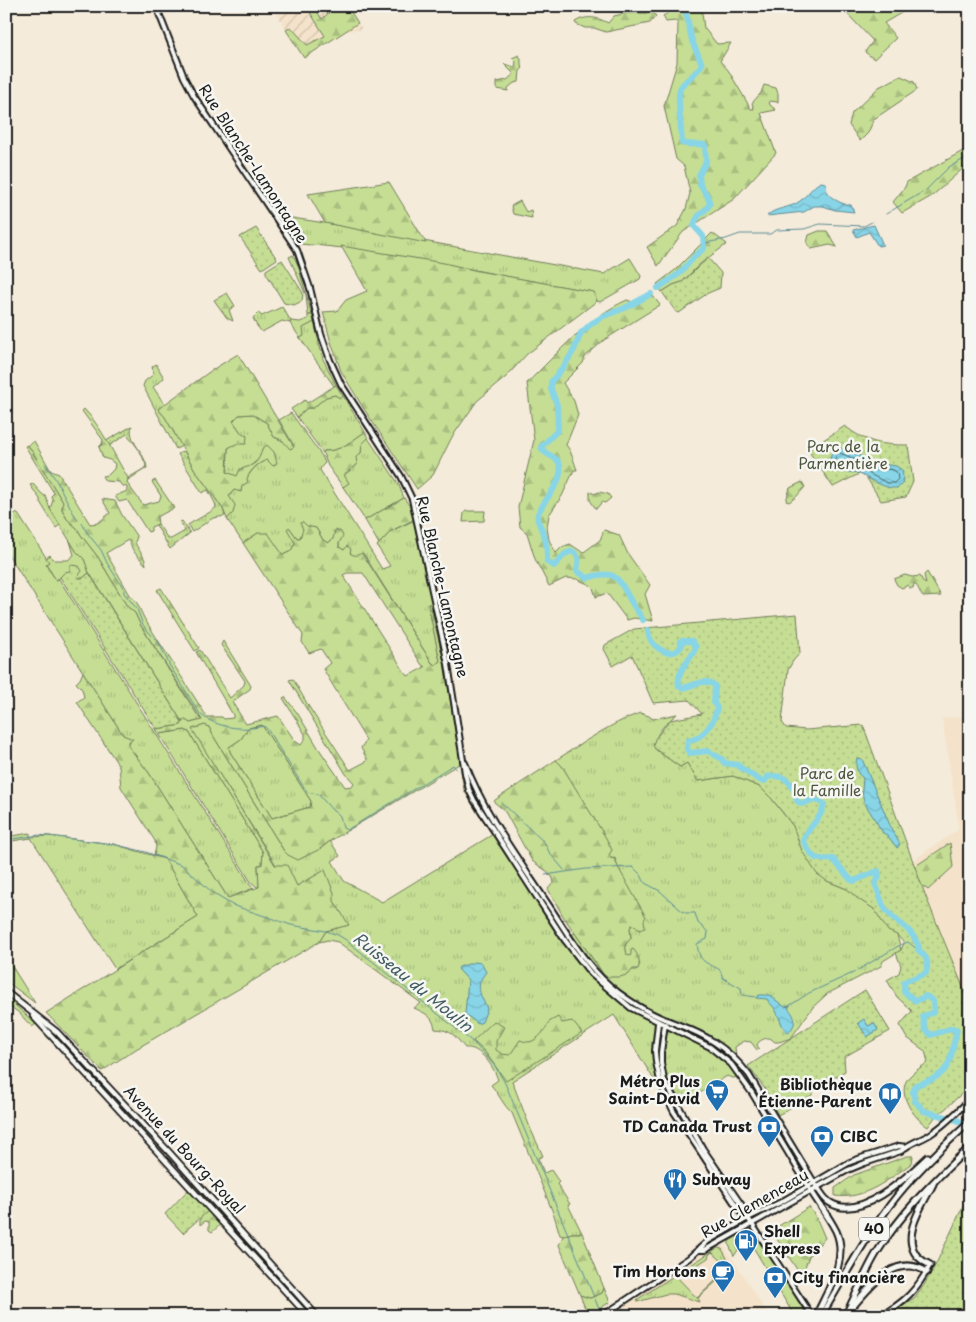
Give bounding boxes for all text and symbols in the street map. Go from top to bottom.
street label: Rue Blanche-Lamontagne [194,79,314,247]
park label: Parc de la Parmentière [798,434,888,474]
street label: Rue Blanche-Lamontagne [411,494,476,680]
park label: Parc de la Famille [793,761,861,801]
water label: Ruisseau du Moulin [349,926,479,1037]
place label: Métro Plus Saint-David [609,1069,700,1109]
place label: Bibliothèque Étienne-Parent [759,1072,872,1112]
supermarket icon: Métro Plus Saint-David [704,1078,730,1112]
street label: Avenue du Bourg-Royal [119,1079,251,1219]
library icon: Bibliothèque Étienne-Parent [877,1081,903,1115]
place label: TD Canada Trust [623,1114,752,1137]
bank icon: TD Canada Trust [756,1114,782,1148]
bank icon: CIBC [809,1124,835,1158]
place label: CIBC [840,1124,878,1147]
street label: Rue Clemenceau [696,1162,812,1243]
restaurant icon: Subway [662,1167,688,1201]
place label: Subway [692,1167,751,1190]
road number: 40 [859,1218,889,1240]
place label: Shell Express [764,1219,820,1259]
fuel station icon: Shell Express [733,1228,759,1262]
place label: Tim Hortons [613,1259,706,1282]
cafe icon: Tim Hortons [710,1259,736,1293]
bank icon: City financière [762,1265,788,1299]
place label: City financière [792,1265,905,1288]

